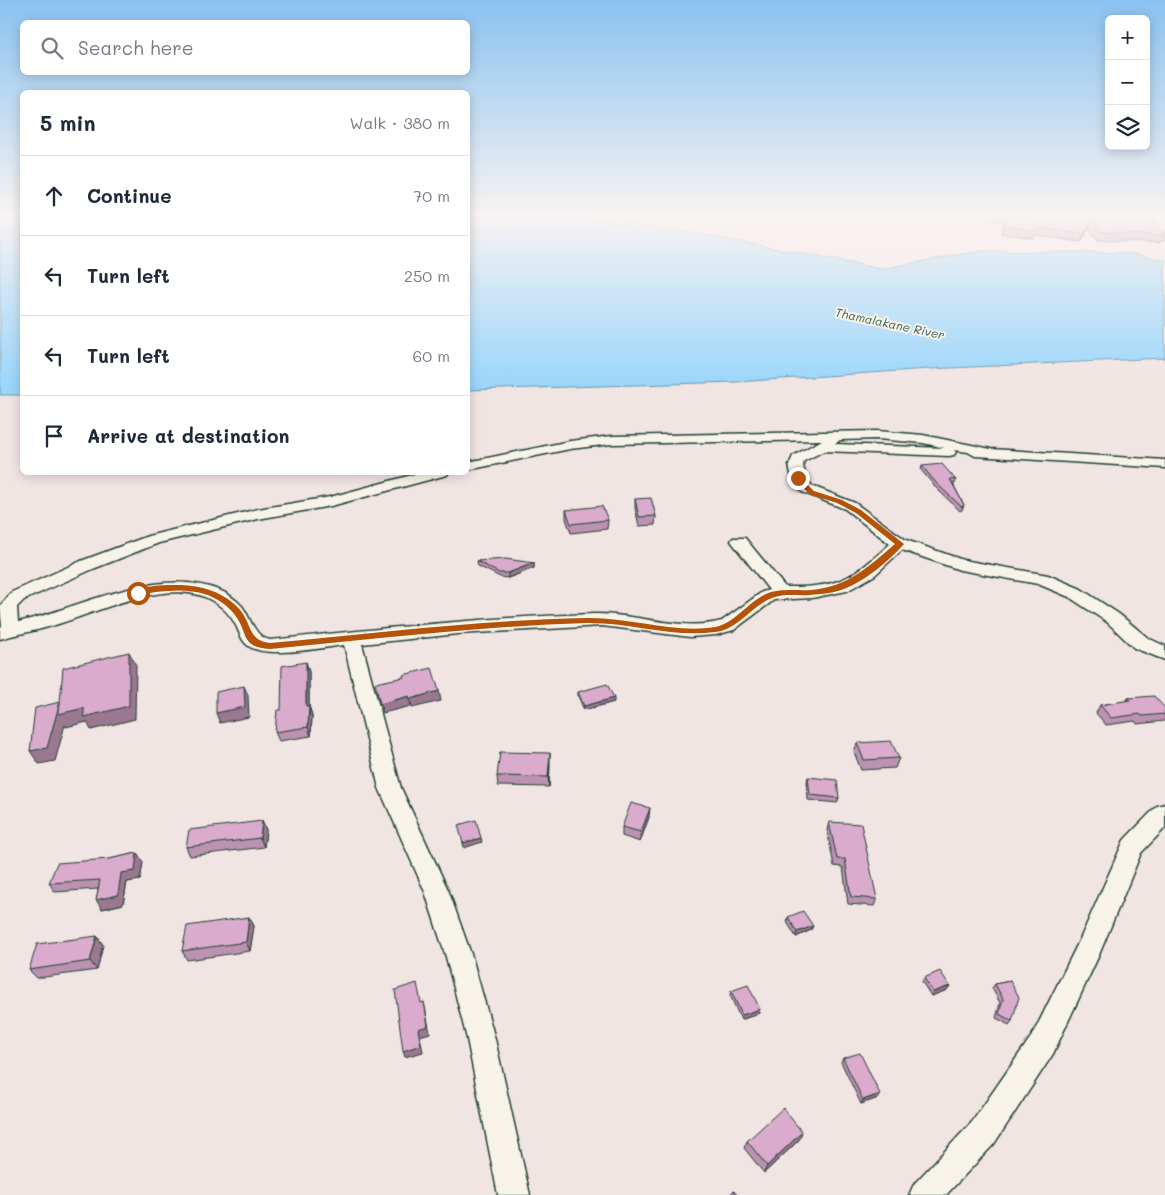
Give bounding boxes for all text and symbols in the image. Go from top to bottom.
map controls [1105,15,1150,150]
button: + [1105,15,1150,60]
search box [20,20,470,75]
icon: search [38,34,66,62]
text: Search here [78,35,194,60]
button: − [1105,60,1150,105]
button: layers [1105,105,1150,150]
text: 5 min [40,109,96,136]
text: Walk · 380 m [349,112,450,133]
icon: ahead [40,182,68,210]
text: Continue [87,183,172,208]
text: 70 m [413,185,450,206]
icon: left [40,262,68,290]
text: Turn left [87,263,170,288]
text: 250 m [404,265,450,286]
water label: Thamalakane River [834,304,946,342]
icon: left [40,342,68,370]
text: Turn left [87,343,170,368]
text: 60 m [413,345,450,366]
icon: arrive [40,422,68,450]
text: Arrive at destination [87,423,290,448]
route end [787,467,810,490]
route start [127,582,150,605]

